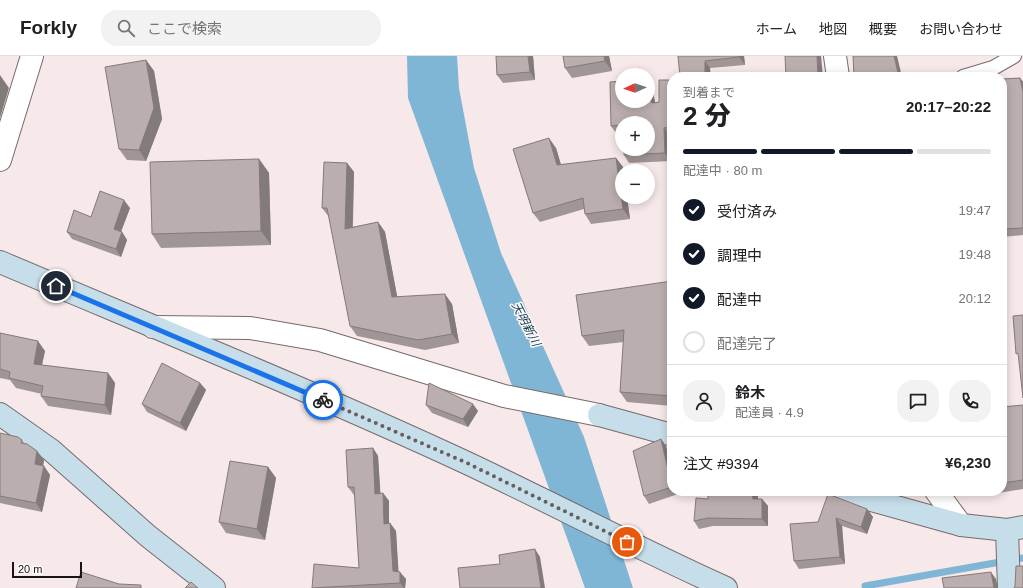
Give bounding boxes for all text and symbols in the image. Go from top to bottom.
search box [101,10,381,46]
text: Forkly [20,17,77,38]
icon: search [115,17,137,39]
text: ここで検索 [147,20,222,37]
text: ホーム [755,21,797,37]
text: 地図 [819,21,847,37]
text: 概要 [869,21,897,37]
text: お問い合わせ [919,21,1003,37]
north arrow [615,68,655,108]
map controls [615,68,655,204]
text: 到着まで [683,85,735,100]
text: 20:17–20:22 [906,98,991,115]
text: 2 分 [683,101,731,131]
button: + [615,116,655,156]
text: 配達中 · 80 m [683,163,762,178]
button: − [615,164,655,204]
icon: check [683,199,705,221]
text: 受付済み [717,203,777,220]
text: 19:47 [958,203,991,218]
icon: check [683,243,705,265]
text: 調理中 [717,247,762,264]
text: 19:48 [958,247,991,262]
pin [39,269,73,303]
icon: home [45,275,67,297]
icon: check [683,287,705,309]
text: 配達中 [717,291,762,308]
text: 20:12 [958,291,991,306]
water label: 天明新川 [509,299,544,350]
text: 配達完了 [717,335,777,352]
courier [303,380,343,420]
button: person [683,380,725,422]
button: chat [897,380,939,422]
button: phone [949,380,991,422]
text: 鈴木 [735,384,765,401]
icon: bike [312,389,334,411]
text: 配達員 · 4.9 [735,405,804,420]
text: ¥6,230 [945,454,991,471]
text: 注文 #9394 [683,455,759,472]
pin [610,525,644,559]
icon: bag [616,531,638,553]
scale bar [12,560,82,579]
text: 20 m [18,563,42,575]

